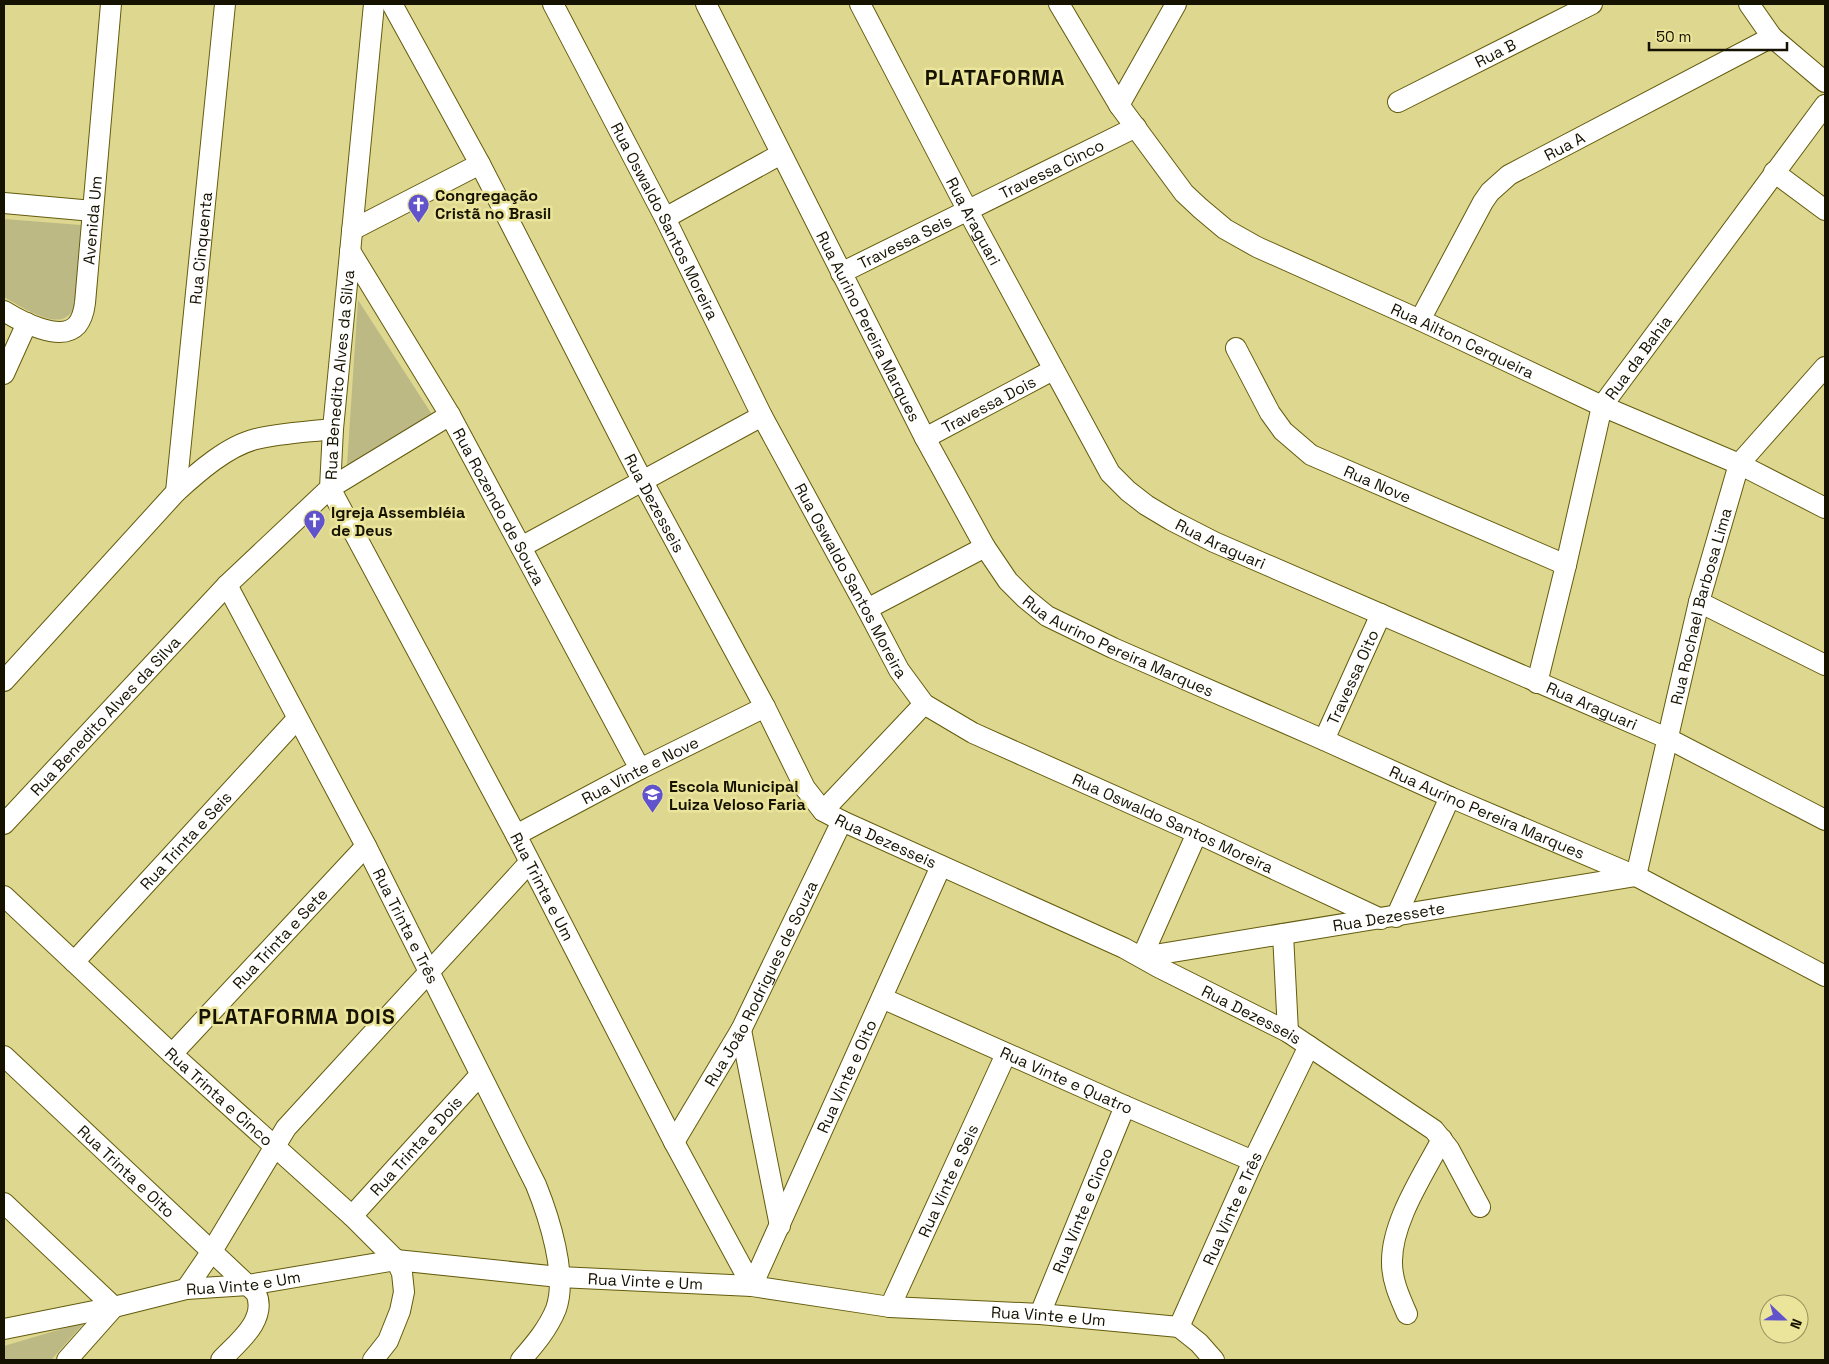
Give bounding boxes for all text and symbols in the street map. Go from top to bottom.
scale bar [1649,20,1786,52]
text: 50 m [1656,27,1691,46]
street label: Rua B [1471,34,1520,72]
district label: PLATAFORMA [925,64,1065,91]
street label: Rua Oswaldo Santos Moreira [606,119,724,323]
street label: Rua A [1540,127,1588,165]
street label: Travessa Cinco [996,134,1107,203]
street label: Rua Araguari [942,173,1006,269]
street label: Avenida Um [78,175,107,266]
place label: Congregação Cristã no Brasil [435,185,551,224]
street label: Rua Cinquenta [184,191,217,305]
church icon: Congregação Cristã no Brasil [407,192,431,223]
street label: Travessa Seis [854,209,955,274]
street label: Rua Aurino Pereira Marques [812,228,925,425]
street label: Rua Benedito Alves da Silva [320,269,359,480]
street label: Rua Ailton Cerqueira [1388,298,1538,383]
street label: Rua da Bahia [1600,311,1676,404]
street label: Travessa Dois [938,371,1039,438]
street label: Rua Rozendo de Souza [448,424,550,589]
street label: Rua Dezesseis [620,450,690,556]
street label: Rua Nove [1341,460,1414,507]
street label: Rua Oswaldo Santos Moreira [790,479,912,682]
place label: Igreja Assembléia de Deus [331,502,465,541]
street label: Rua Rochael Barbosa Lima [1665,505,1736,707]
church icon: Igreja Assembléia de Deus [303,509,327,540]
street label: Rua Araguari [1172,514,1269,574]
street label: Rua Aurino Pereira Marques [1018,590,1217,701]
street label: Travessa Oito [1322,626,1383,728]
street label: Rua Benedito Alves da Silva [25,632,185,800]
street label: Rua Araguari [1543,677,1641,735]
street label: Rua Vinte e Nove [578,731,702,809]
street label: Rua Aurino Pereira Marques [1386,761,1588,864]
street label: Rua Oswaldo Santos Moreira [1069,768,1277,878]
place label: Escola Municipal Luiza Veloso Faria [669,776,806,815]
school or university icon: Escola Municipal Luiza Veloso Faria [641,783,665,814]
street label: Rua Trinta e Seis [135,787,236,894]
street label: Rua Dezesseis [831,809,940,873]
street label: Rua Trinta e Um [506,829,579,944]
street label: Rua Trinta e Três [368,865,444,987]
street label: Rua João Rodrigues de Souza [699,877,822,1090]
street label: Rua Trinta e Sete [228,884,332,993]
street label: Rua Dezessete [1331,897,1446,936]
street label: Rua Dezesseis [1198,980,1306,1049]
district label: PLATAFORMA DOIS [198,1003,396,1030]
street label: Rua Vinte e Oito [812,1016,881,1136]
street label: Rua Vinte e Quatro [997,1041,1136,1119]
street label: Rua Trinta e Cinco [161,1042,278,1150]
street label: Rua Trinta e Dois [365,1091,467,1200]
street label: Rua Trinta e Oito [73,1120,180,1222]
street label: Rua Vinte e Seis [913,1121,983,1241]
street label: Rua Vinte e Cinco [1047,1144,1117,1276]
street label: Rua Vinte e Três [1197,1148,1267,1268]
street label: Rua Vinte e Um [185,1266,302,1299]
street label: Rua Vinte e Um [587,1268,703,1294]
north arrow [1759,1294,1809,1344]
street label: Rua Vinte e Um [991,1301,1107,1331]
text: N [1786,1316,1806,1332]

